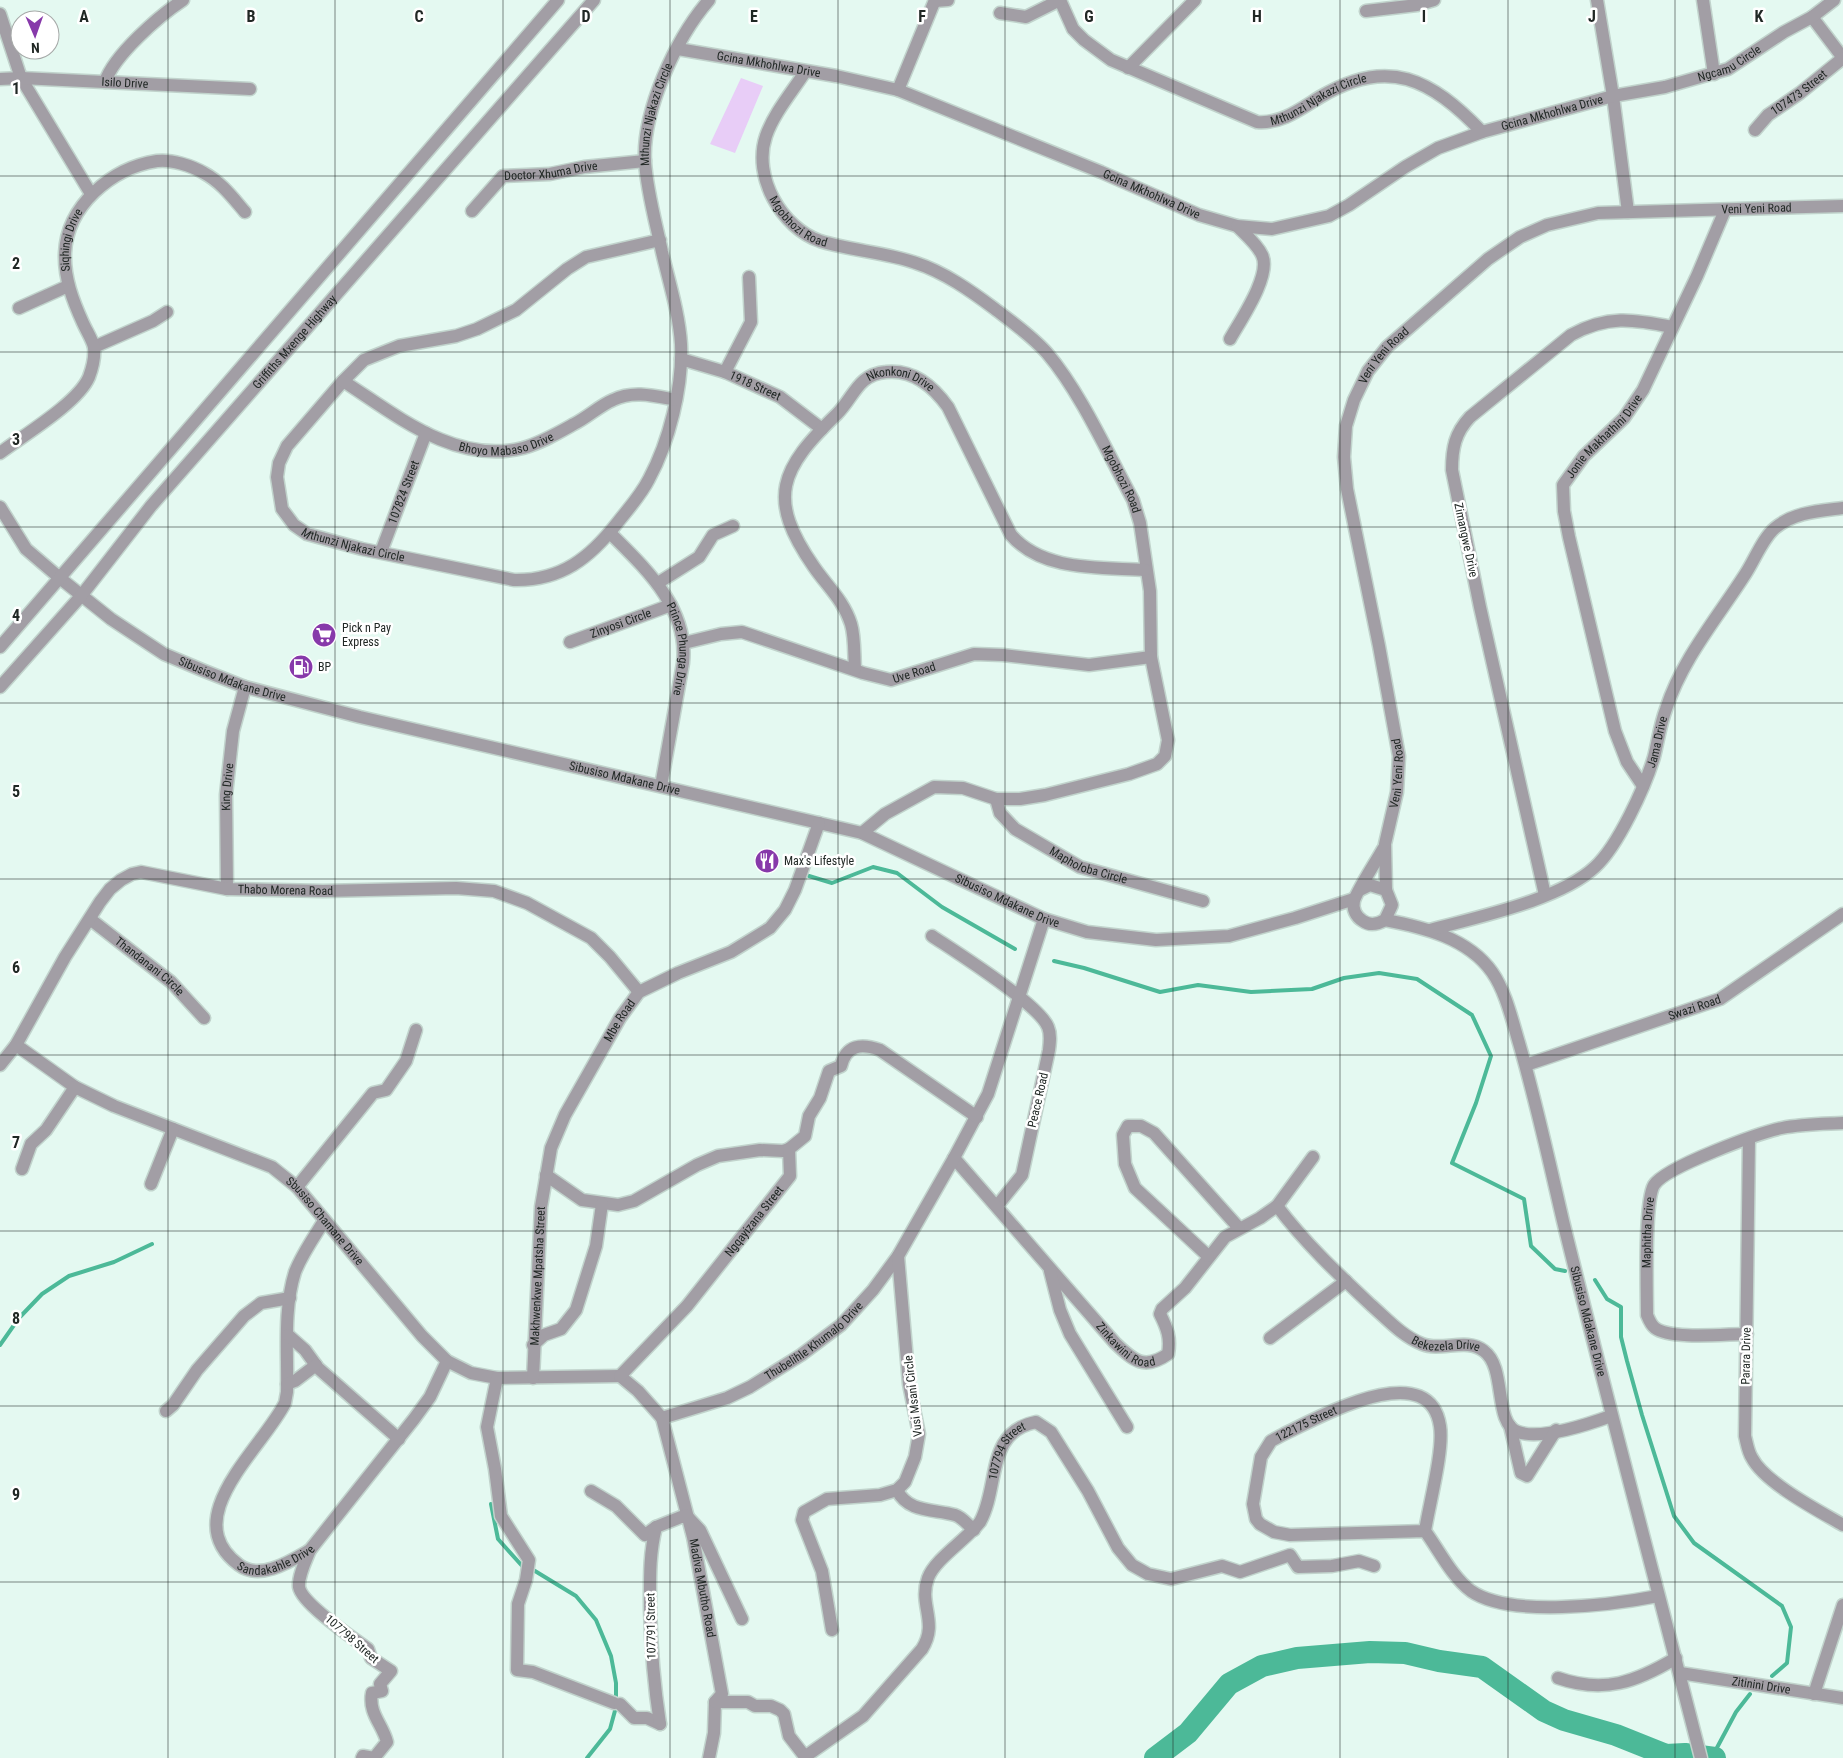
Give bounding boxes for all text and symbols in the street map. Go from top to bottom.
text: A [79,7,89,26]
text: B [247,7,256,26]
text: C [414,7,424,26]
text: D [581,7,591,26]
text: E [750,7,758,26]
text: F [918,7,926,26]
text: G [1084,7,1094,26]
text: H [1252,7,1262,26]
text: I [1422,7,1426,26]
text: J [1588,7,1596,26]
text: K [1755,7,1764,26]
north arrow [10,10,60,60]
text: N [31,40,40,56]
street label: Ngcamu Circle [1696,42,1764,84]
street label: Gcina Mkhohlwa Drive [716,49,822,80]
street label: Mthunzi Njakazi Circle [638,61,675,166]
street label: 107473 Street [1768,67,1830,118]
street label: Mthunzi Njakazi Circle [1269,71,1368,128]
street label: Isilo Drive [101,75,149,91]
text: 1 [12,79,20,98]
street label: Gcina Mkhohlwa Drive [1500,92,1605,133]
street label: Doctor Xhuma Drive [504,159,599,183]
street label: Gcina Mkhohlwa Drive [1101,167,1203,222]
street label: Mgobhozi Road [766,194,829,250]
street label: Veni Yeni Road [1721,200,1792,216]
street label: Siqhingi Drive [58,206,86,272]
text: 2 [12,254,20,273]
street label: Griffiths Mxenge Highway [250,292,340,392]
street label: Veni Yeni Road [1356,324,1412,386]
street label: Nkonkoni Drive [864,365,938,395]
street label: 1918 Street [727,368,783,404]
street label: Jonie Makhathini Drive [1563,391,1645,481]
street label: Bhoyo Mabaso Drive [457,429,556,458]
text: 3 [12,430,20,449]
street label: Mgobhozi Road [1099,443,1144,515]
street label: 107824 Street [385,458,422,526]
street label: Zimangwe Drive [1451,502,1481,579]
street label: Mthunzi Njakazi Circle [299,525,406,565]
street label: Prince Phunga Drive [664,600,691,697]
text: 4 [12,606,20,625]
street label: Zinyosi Circle [588,606,653,641]
place label: Pick n Pay Express [342,621,391,649]
supermarket icon: Pick n Pay Express [311,622,337,648]
street label: Sibusiso Mdakane Drive [176,654,288,705]
fuel station icon: BP [288,654,314,680]
street label: Uve Road [891,659,937,686]
place label: BP [318,660,332,674]
street label: Jama Drive [1644,714,1670,770]
street label: Veni Yeni Road [1386,737,1406,810]
street label: Sibusiso Mdakane Drive [568,759,682,798]
street label: King Drive [219,762,236,811]
text: 5 [12,782,20,801]
street label: Mapholoba Circle [1047,844,1129,887]
restaurant icon: Max's Lifestyle [754,848,780,874]
place label: Max's Lifestyle [784,854,854,868]
street label: Sibusiso Mdakane Drive [953,871,1062,930]
street label: Thabo Morena Road [238,882,333,898]
street label: Thandanani Circle [112,934,187,999]
text: 6 [12,958,20,977]
street label: Swazi Road [1666,992,1723,1023]
street label: Mbe Road [601,997,638,1044]
street label: Peace Road [1025,1071,1051,1129]
text: 7 [12,1133,20,1152]
street label: Sbusiso Chamane Drive [283,1174,367,1268]
street label: Ngqayizana Street [722,1183,787,1259]
street label: Maphitha Drive [1640,1196,1657,1268]
street label: Makhwenkwe Mpatsha Street [528,1206,548,1346]
street label: Sibusiso Mdakane Drive [1567,1265,1609,1378]
street label: Thubelihle Khumalo Drive [762,1299,866,1383]
text: 8 [12,1309,20,1328]
street label: Zinkawini Road [1093,1319,1157,1370]
street label: Parara Drive [1739,1327,1754,1385]
street label: Bekezela Drive [1409,1333,1482,1355]
street label: Vusi Msani Circle [901,1354,925,1438]
street label: 122175 Street [1273,1403,1339,1444]
street label: 107794 Street [986,1419,1028,1481]
text: 9 [12,1485,20,1504]
street label: Madiva Mbutho Road [686,1538,718,1639]
street label: Sandakahle Drive [234,1542,318,1578]
street label: 107791 Street [643,1592,659,1659]
street label: 107798 Street [322,1612,382,1666]
street label: Zitinini Drive [1731,1674,1792,1697]

